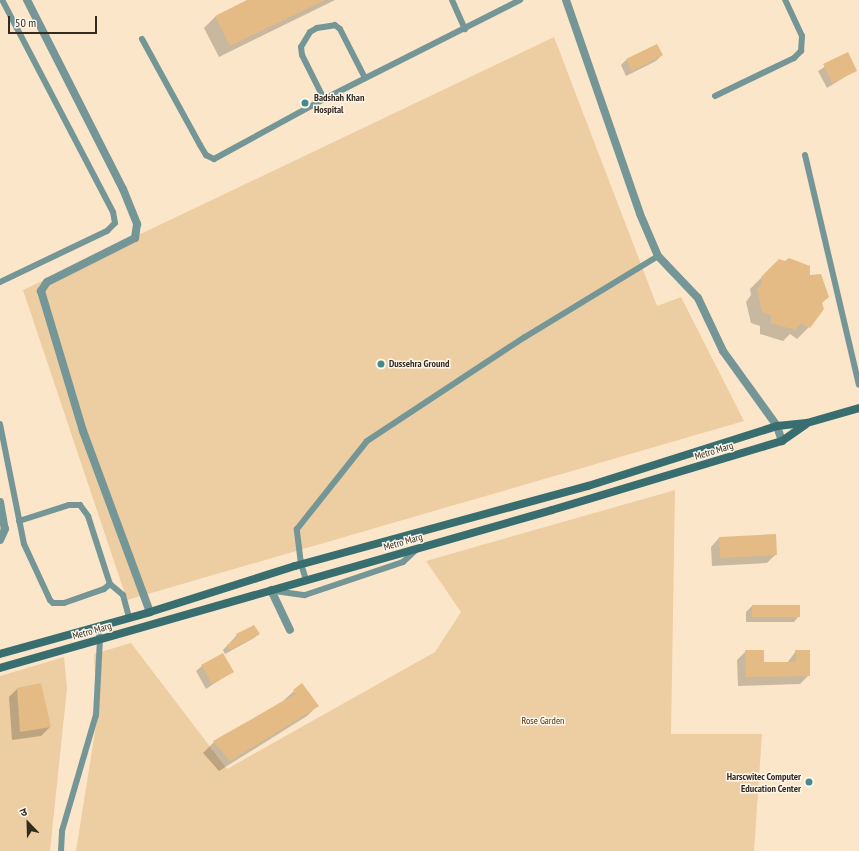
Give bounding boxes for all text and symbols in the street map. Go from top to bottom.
scale bar [10,8,99,34]
text: 50 m [15,15,36,30]
place label: Badshah Khan Hospital [314,91,364,114]
marker: Badshah Khan Hospital [299,97,311,109]
place label: Dussehra Ground [389,358,449,370]
marker: Dussehra Ground [376,359,386,369]
street label: Metro Marg [693,439,735,463]
street label: Metro Marg [382,531,424,553]
street label: Metro Marg [71,620,113,642]
park label: Rose Garden [522,715,564,727]
place label: Harscwitec Computer Education Center [726,770,801,794]
marker: Harscwitec Computer Education Center [804,777,814,787]
north arrow [8,803,48,843]
text: उ [18,804,29,820]

